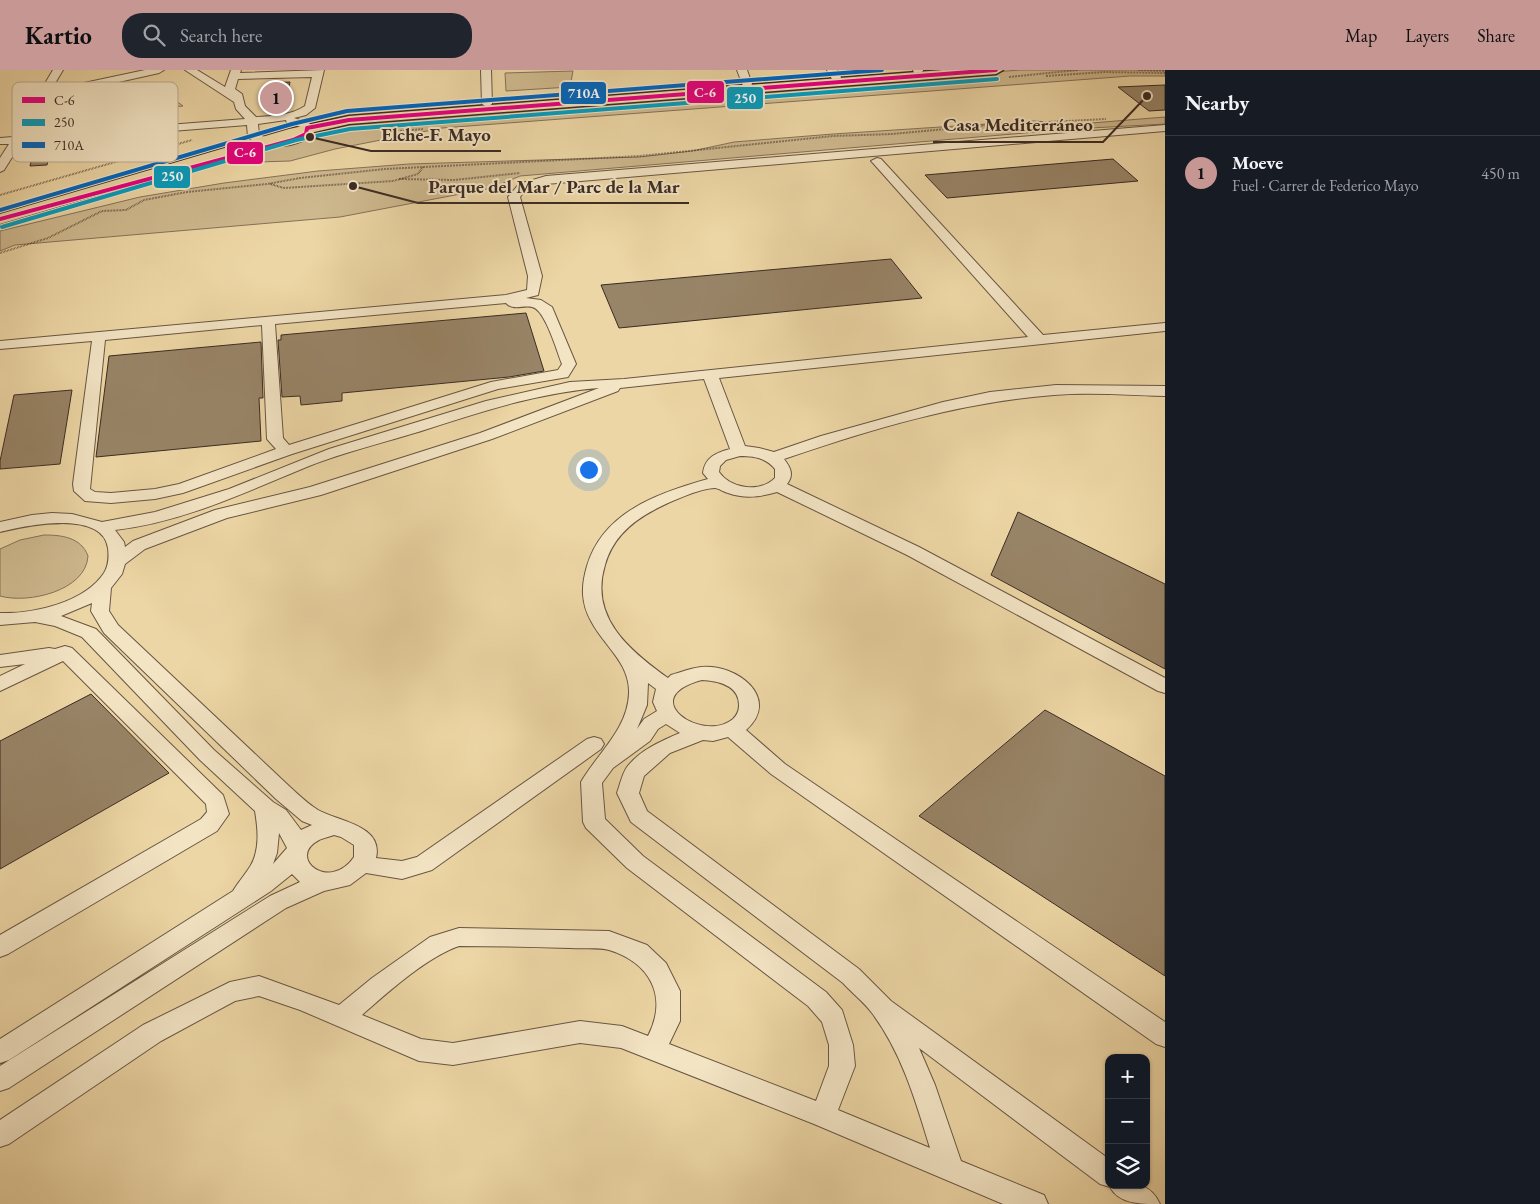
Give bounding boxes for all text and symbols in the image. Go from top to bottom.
search box [122,13,472,58]
text: Kartio [25,20,92,51]
icon: search [140,21,168,49]
text: Search here [180,23,262,48]
text: Map [1345,24,1377,47]
text: Layers [1405,24,1449,47]
text: Share [1477,24,1515,47]
pin: 1 [260,79,292,117]
line badge: C-6 [686,80,725,104]
line badge: 710A [560,81,607,105]
legend [12,82,178,162]
text: C-6 [694,83,716,101]
text: 710A [568,84,601,102]
line badge: 250 [726,86,764,110]
text: 250 [734,89,757,107]
text: Nearby [1185,89,1249,116]
text: C-6 [54,91,75,109]
callout: Casa Mediterráneo [933,108,1103,142]
text: Casa Mediterráneo [943,112,1093,137]
text: 250 [54,113,74,131]
callout: Elche-F. Mayo [371,117,501,151]
text: Elche-F. Mayo [381,122,491,147]
text: 710A [54,136,84,154]
line badge: C-6 [226,141,264,165]
text: C-6 [234,143,256,161]
text: Moeve [1232,150,1283,175]
text: 1 [1197,163,1205,184]
text: 450 m [1481,163,1520,184]
line badge: 250 [153,165,191,189]
text: 250 [161,167,184,185]
callout: Parque del Mar / Parc de la Mar [418,169,689,203]
text: Parque del Mar / Parc de la Mar [428,174,680,199]
text: Fuel · Carrer de Federico Mayo [1232,175,1419,196]
your location [576,457,602,483]
map controls [1105,1054,1150,1189]
button: + [1105,1054,1150,1099]
button: − [1105,1099,1150,1144]
button: layers [1105,1144,1150,1189]

